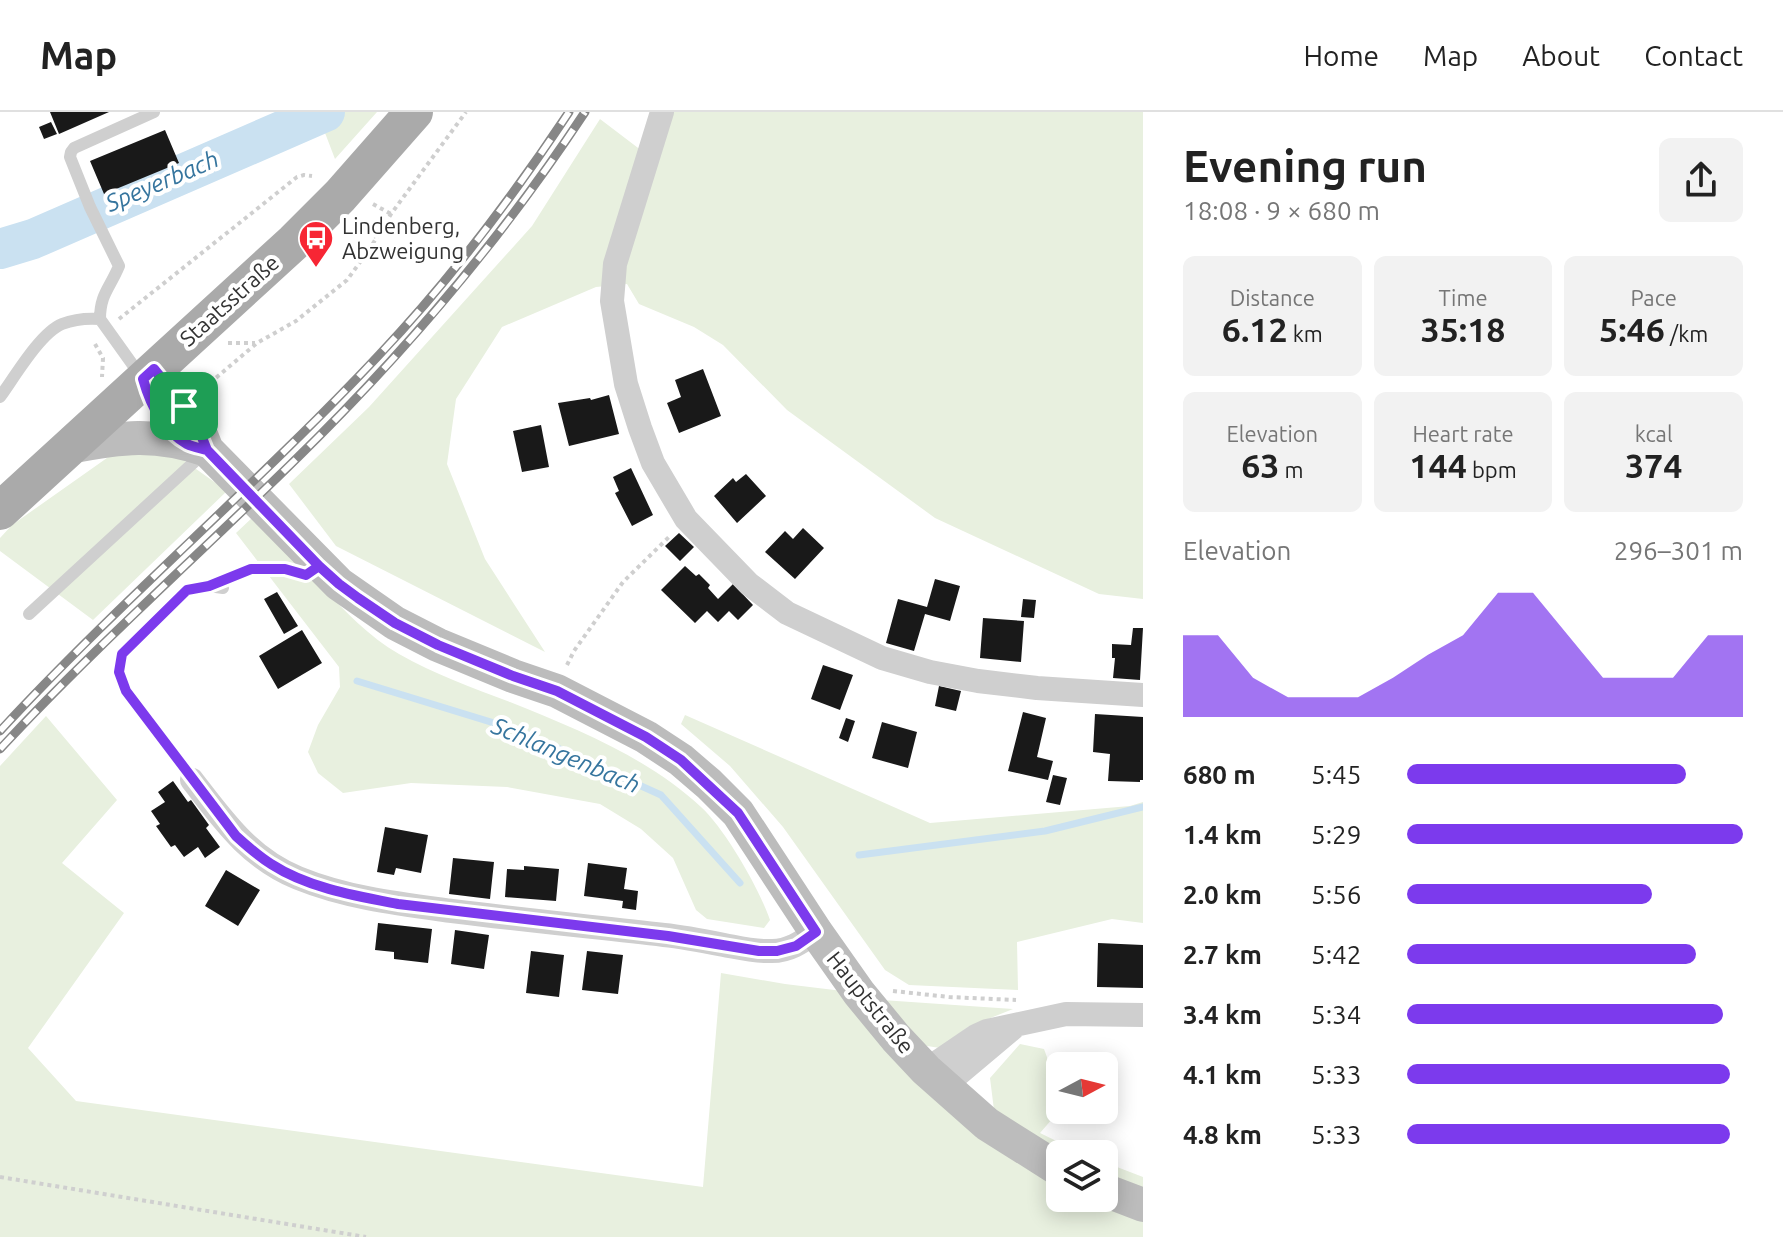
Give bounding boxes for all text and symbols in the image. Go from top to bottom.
text: Map [40,34,117,76]
text: Home [1304,40,1379,71]
text: Map [1423,40,1478,71]
text: About [1522,40,1600,71]
text: Contact [1644,40,1743,71]
button: share [1659,138,1743,222]
text: Evening run [1183,141,1427,190]
water label: Speyerbach [101,145,223,217]
text: 18:08 · 9 × 680 m [1183,196,1380,225]
place label: Lindenberg, Abzweigung [342,213,464,263]
bus stop icon: Lindenberg, Abzweigung [297,219,335,269]
street label: Staatsstraße [174,249,284,351]
text: Distance [1230,285,1315,310]
text: Time [1438,285,1488,310]
text: Pace [1630,285,1677,310]
text: 6.12 [1222,310,1288,348]
text: 35:18 [1420,310,1506,348]
text: 5:46 [1599,310,1665,348]
text: km [1288,321,1323,346]
text: /km [1665,321,1708,346]
pin [150,372,218,440]
icon: arrive [162,384,206,428]
text: Elevation [1226,421,1318,446]
text: Heart rate [1412,421,1514,446]
text: kcal [1635,421,1673,446]
text: 63 [1241,446,1279,484]
text: 144 [1409,446,1467,484]
text: 374 [1625,446,1682,484]
text: m [1279,457,1304,482]
text: bpm [1467,457,1517,482]
text: Elevation [1183,536,1291,565]
text: 296–301 m [1614,536,1743,565]
water label: Schlangenbach [487,711,644,798]
text: 680 m [1183,760,1256,789]
text: 5:45 [1311,760,1361,789]
text: 1.4 km [1183,820,1262,849]
text: 5:29 [1311,820,1361,849]
text: 2.0 km [1183,880,1262,909]
text: 5:56 [1311,880,1361,909]
text: 2.7 km [1183,940,1262,969]
text: 5:42 [1311,940,1361,969]
street label: Hauptstraße [822,946,920,1058]
text: 3.4 km [1183,1000,1262,1029]
text: 5:34 [1311,1000,1361,1029]
north arrow [1046,1052,1118,1124]
map controls [1046,1052,1118,1212]
text: 4.1 km [1183,1060,1262,1089]
text: 5:33 [1311,1060,1361,1089]
text: 4.8 km [1183,1120,1262,1149]
text: 5:33 [1311,1120,1361,1149]
button: layers [1046,1140,1118,1212]

